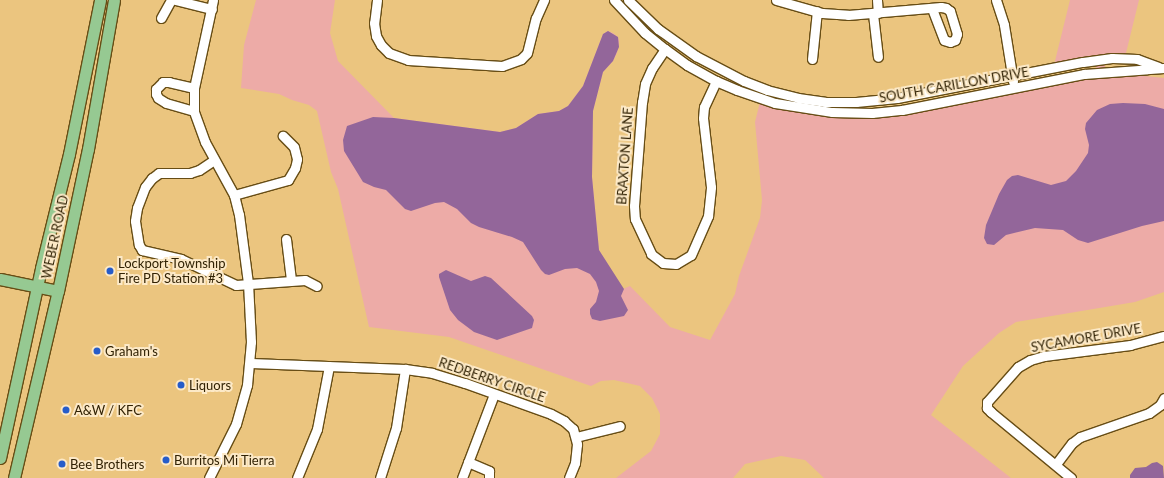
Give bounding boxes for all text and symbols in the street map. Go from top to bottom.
street label: SOUTH CARILLON DRIVE [878,64,1030,106]
street label: BRAXTON LANE [614,107,636,205]
street label: WEBER ROAD [39,194,71,280]
place label: Lockport Township Fire PD Station #3 [118,256,226,287]
marker: Lockport Township Fire PD Station #3 [105,266,115,276]
street label: SYCAMORE DRIVE [1030,321,1142,355]
place label: Graham's [105,343,158,359]
marker: Graham's [92,346,102,356]
street label: REDBERRY CIRCLE [436,354,548,406]
place label: Liquors [189,377,231,393]
marker: Liquors [176,380,186,390]
place label: A&W / KFC [74,402,142,418]
marker: A&W / KFC [61,405,71,415]
place label: Burritos Mi Tierra [174,452,275,468]
marker: Burritos Mi Tierra [161,455,171,465]
place label: Bee Brothers [70,456,144,472]
marker: Bee Brothers [57,459,67,469]

